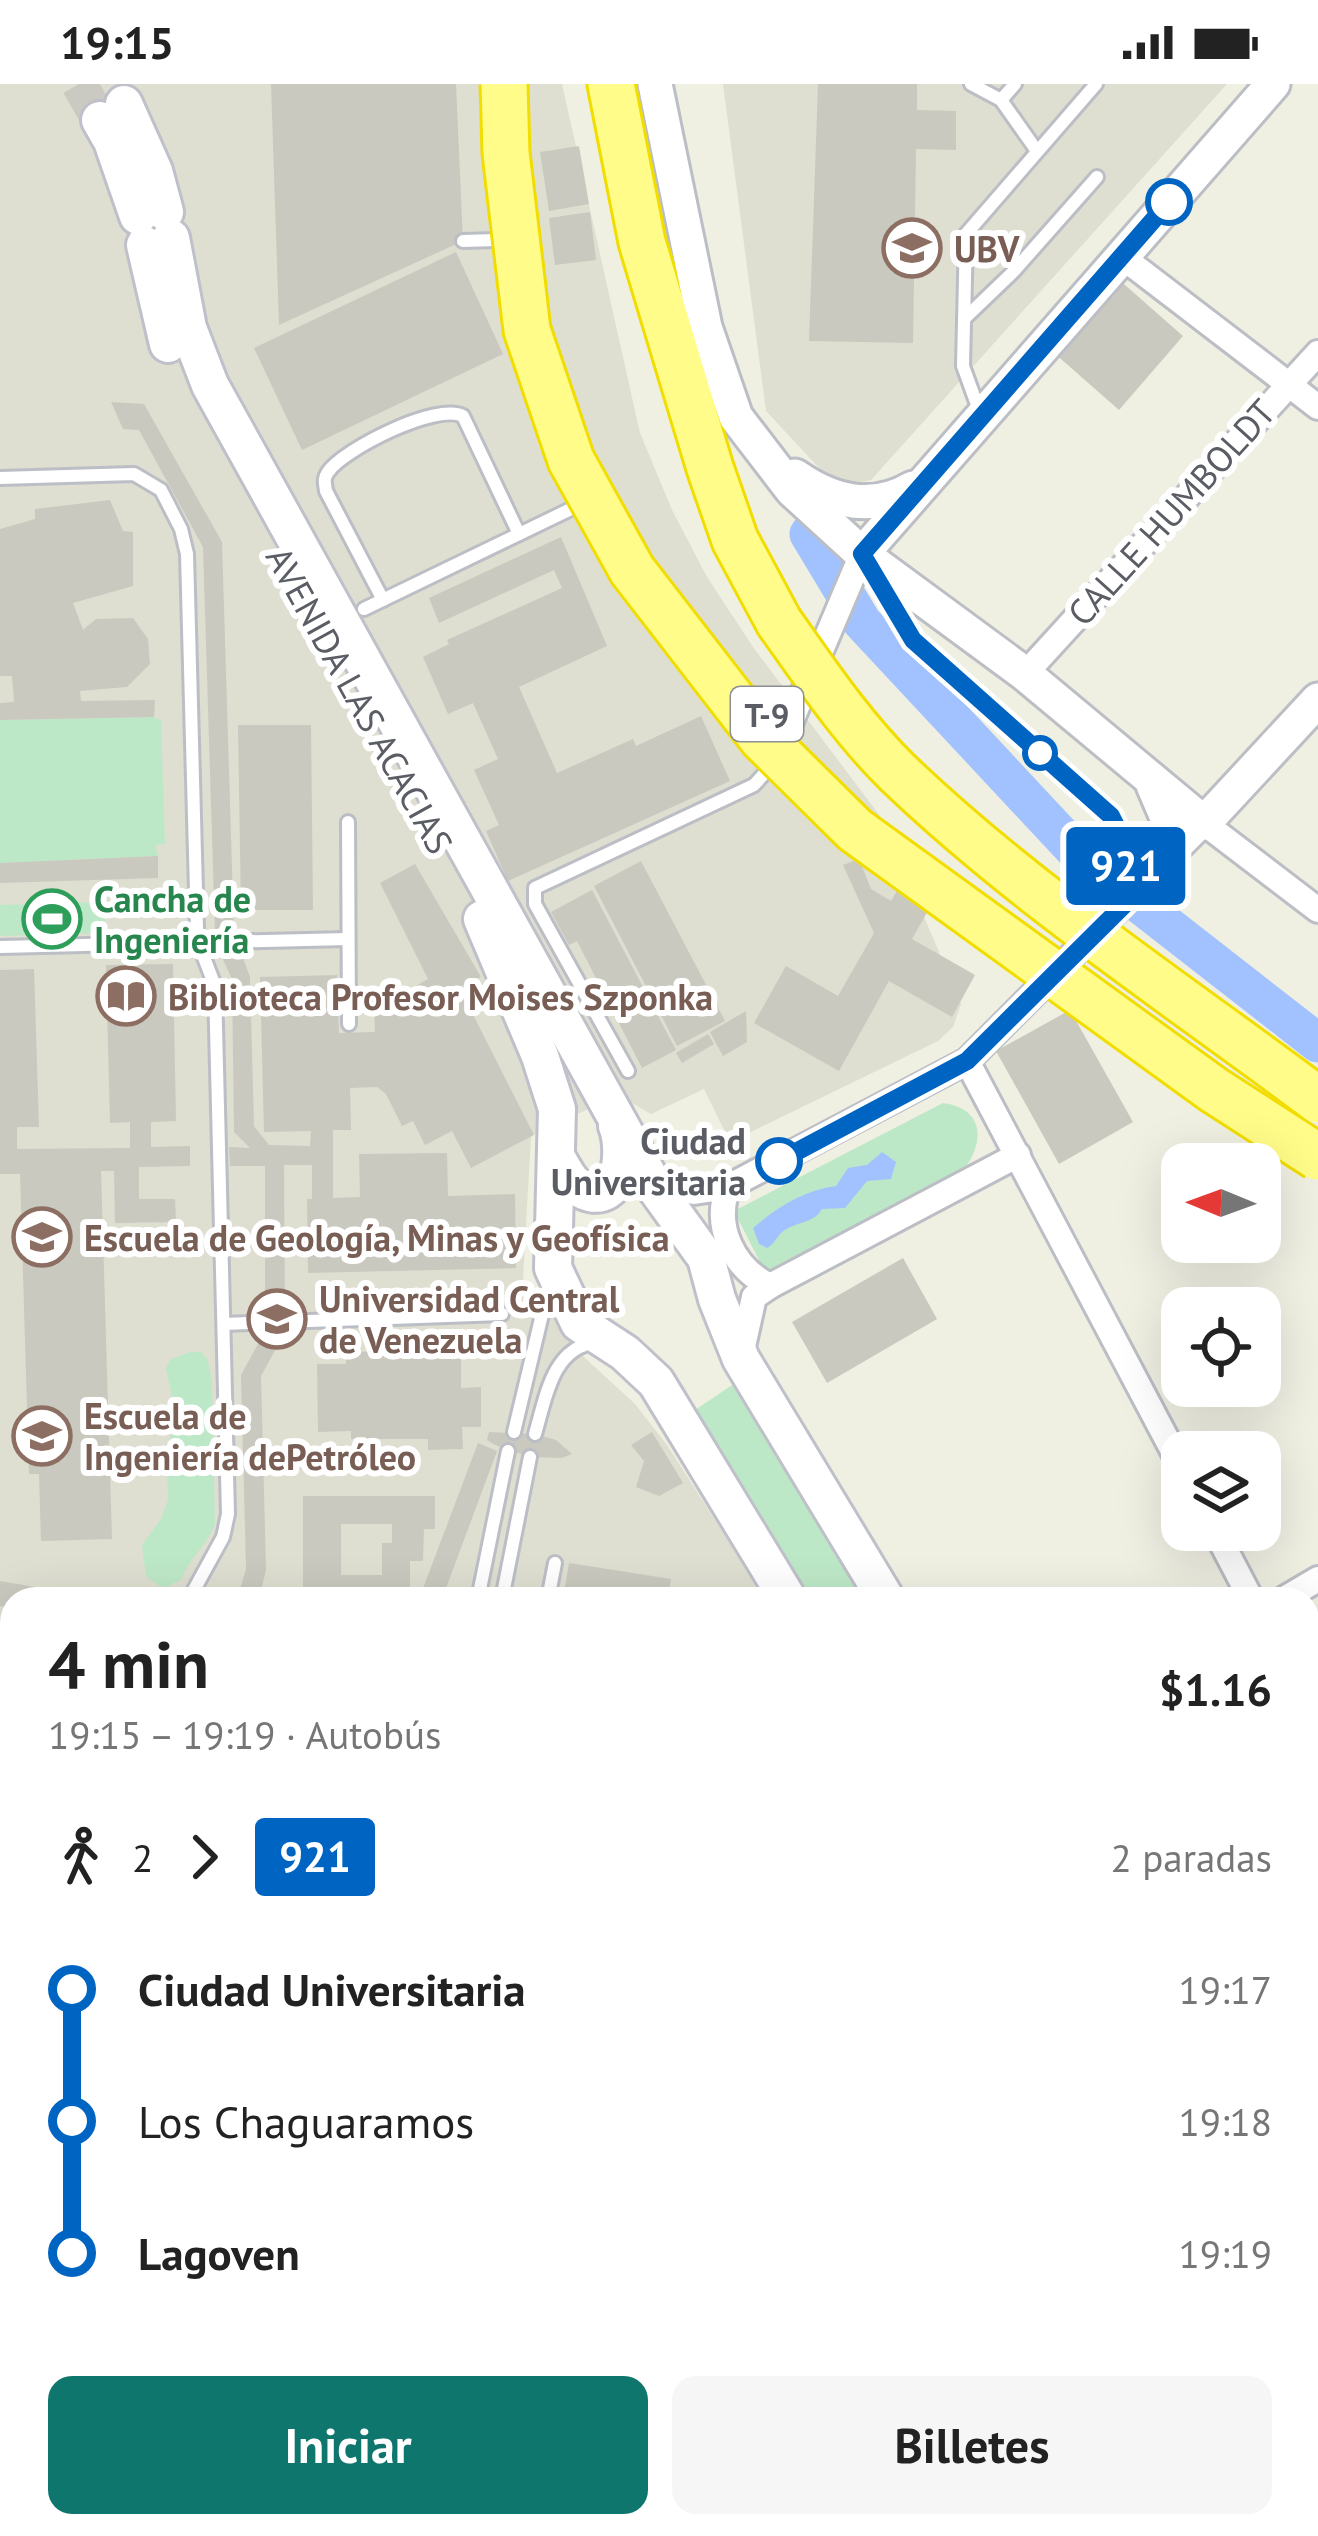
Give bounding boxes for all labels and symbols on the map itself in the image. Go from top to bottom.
unlabelled marker [1147,180,1191,224]
school or university icon: UBV [881,217,943,279]
place label: UBV [954,225,1020,272]
street label: CALLE HUMBOLDT [1057,389,1285,635]
street label: AVENIDA LAS ACACIAS [256,538,464,862]
road number: T-9 [731,687,803,741]
unlabelled marker [1024,737,1056,769]
line badge: 921 [1057,827,1195,905]
place label: Cancha de Ingeniería [94,875,251,963]
sports icon: Cancha de Ingeniería [21,888,83,950]
library icon: Biblioteca Profesor Moises Szponka [95,965,157,1027]
place label: Biblioteca Profesor Moises Szponka [168,973,713,1020]
place label: Ciudad Universitaria [551,1117,746,1205]
marker: Ciudad Universitaria [757,1139,801,1183]
north arrow [1161,1143,1281,1263]
school or university icon: Escuela de Geología, Minas y Geofísica [11,1206,73,1268]
place label: Escuela de Geología, Minas y Geofísica [84,1214,670,1261]
place label: Universidad Central de Venezuela [319,1275,620,1363]
school or university icon: Universidad Central de Venezuela [246,1288,308,1350]
place label: Escuela de Ingeniería dePetróleo [84,1392,416,1480]
school or university icon: Escuela de Ingeniería dePetróleo [11,1405,73,1467]

